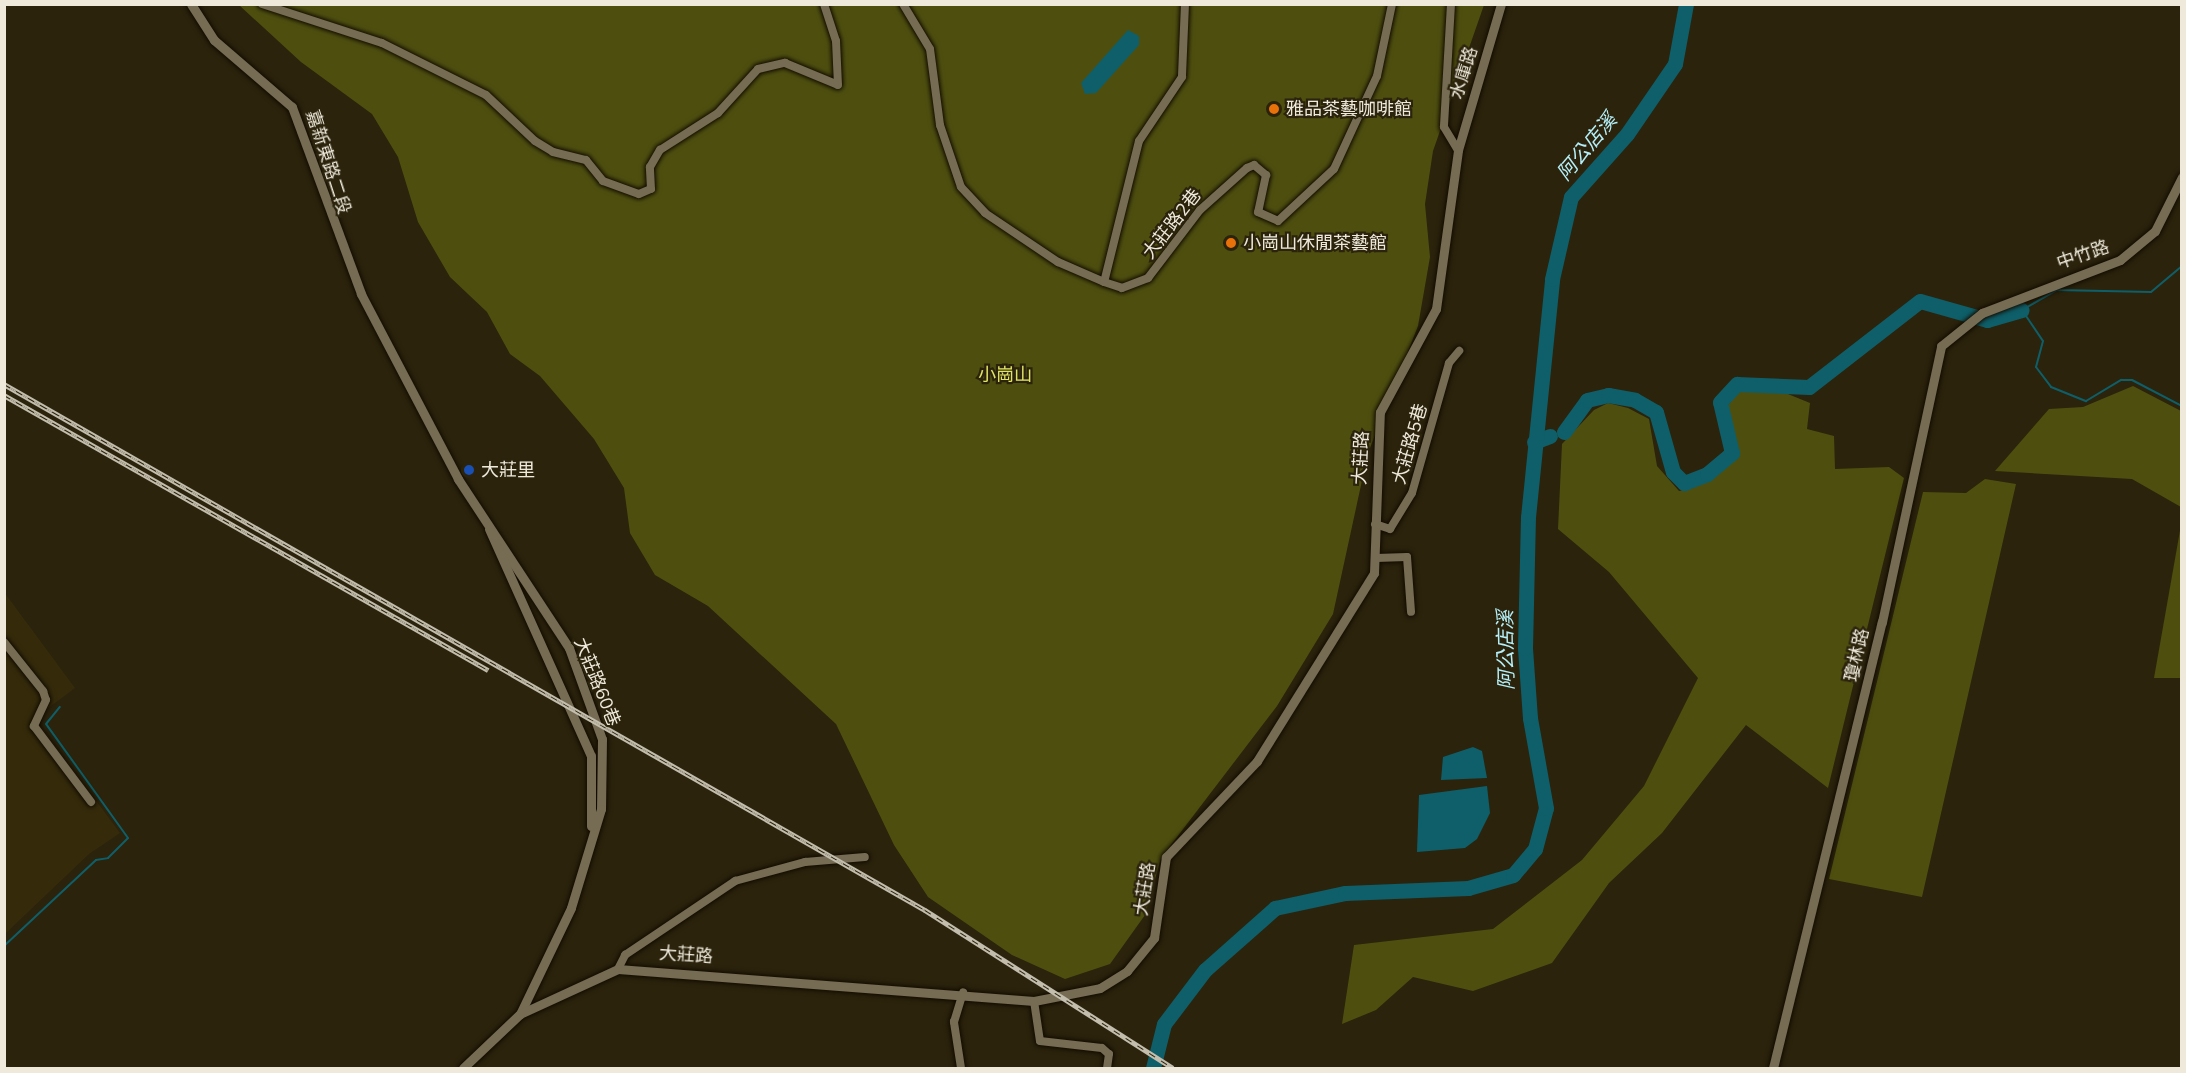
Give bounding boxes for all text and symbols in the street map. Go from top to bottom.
street label: 水庫路 [1446,44,1482,102]
place label: 雅品茶藝咖啡館 [1286,98,1412,120]
marker: 雅品茶藝咖啡館 [1267,102,1281,116]
street label: 嘉新東路二段 [301,107,355,217]
water label: 阿公店溪 [1552,109,1622,185]
street label: 大莊路2巷 [1138,185,1206,263]
place label: 小崗山休閒茶藝館 [1243,232,1387,254]
marker: 小崗山休閒茶藝館 [1224,236,1238,250]
street label: 中竹路 [2054,236,2112,274]
park label: 小崗山 [978,364,1032,386]
street label: 大莊路5巷 [1388,401,1432,487]
street label: 大莊路 [1349,430,1373,486]
place label: 大莊里 [481,459,535,481]
marker: 大莊里 [462,463,476,477]
water label: 阿公店溪 [1493,610,1519,690]
street label: 瓊林路 [1840,626,1874,684]
street label: 大莊路60巷 [569,635,625,729]
street label: 大莊路 [1130,861,1160,917]
street label: 大莊路 [658,942,714,968]

